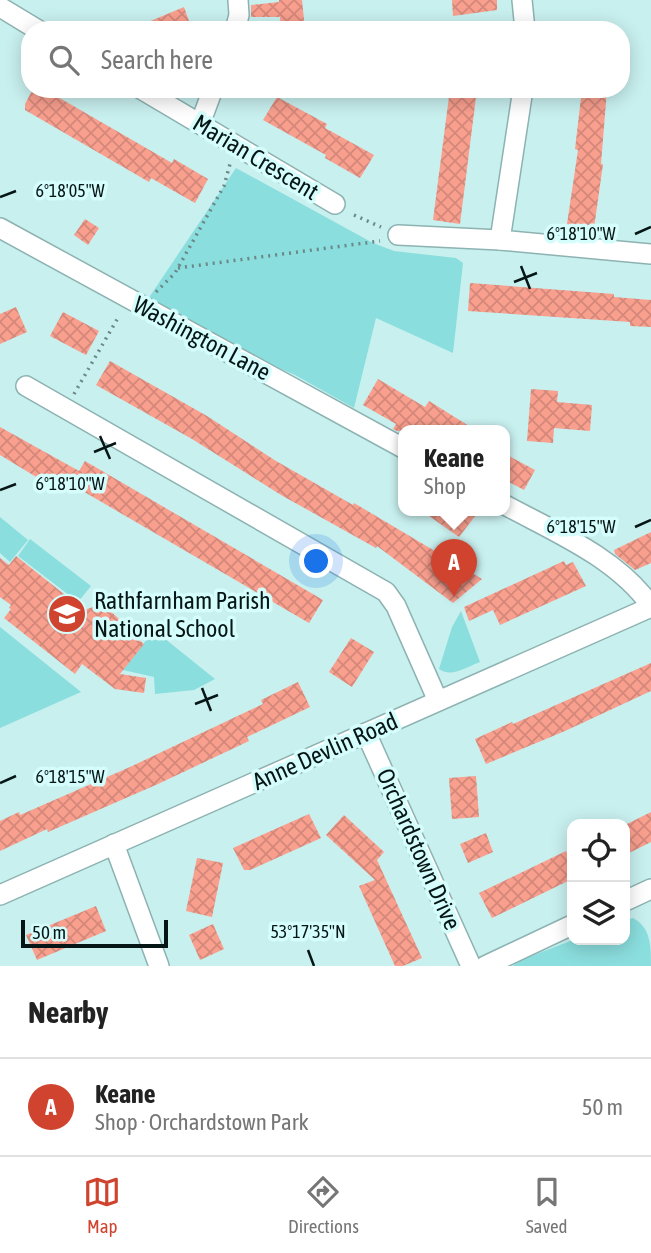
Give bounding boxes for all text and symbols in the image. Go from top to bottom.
search box [21,21,630,98]
icon: search [45,41,83,79]
text: Search here [101,45,213,75]
street label: Marian Crescent [188,109,324,205]
text: 6°18'05"W [35,180,105,201]
text: 6°18'10"W [546,223,616,244]
street label: Washington Lane [129,291,275,385]
popup [398,425,510,516]
text: Keane [424,443,484,473]
text: 6°18'10"W [35,473,105,494]
text: Shop [424,473,466,499]
text: 6°18'15"W [546,516,616,537]
pin: A [431,539,477,597]
your location [299,544,333,578]
place label: Rathfarnham Parish National School [94,587,271,642]
school or university icon: Rathfarnham Parish National School [46,593,88,635]
street label: Anne Devlin Road [248,707,402,795]
street label: Orchardstown Drive [371,764,467,934]
text: 6°18'15"W [35,766,105,787]
map controls [567,819,630,945]
button: locate [567,819,630,882]
button: layers [567,882,630,945]
scale bar [21,917,168,949]
text: 50 m [32,921,66,943]
text: 53°17'35"N [270,921,346,942]
text: Nearby [28,995,108,1029]
text: Keane [95,1079,156,1109]
text: A [45,1094,57,1120]
text: 50 m [582,1094,623,1120]
text: Shop · Orchardstown Park [95,1109,309,1135]
tab: Map [83,1173,121,1237]
tab: Directions [288,1173,359,1237]
tab: Saved [526,1173,568,1237]

